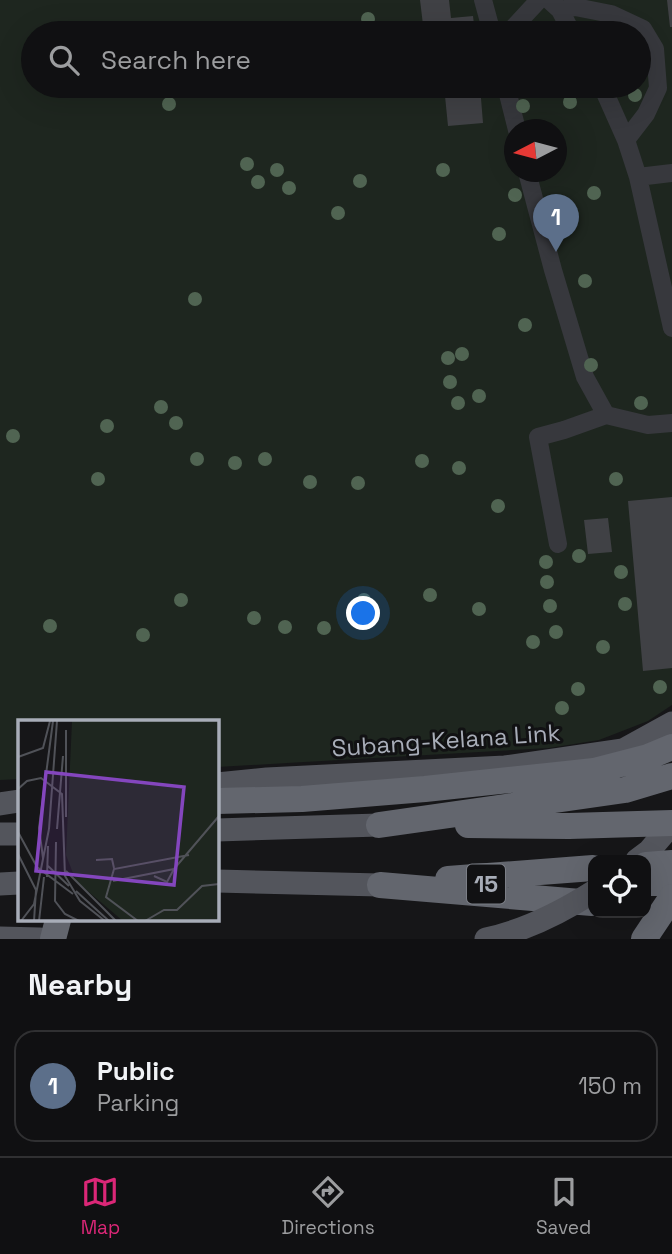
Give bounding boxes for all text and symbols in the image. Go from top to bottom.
search box [21,21,651,98]
icon: search [45,41,83,79]
text: Search here [101,43,251,77]
north arrow [504,119,567,182]
pin: 1 [533,194,579,252]
your location [346,596,380,630]
street label: Subang-Kelana Link [331,717,561,763]
inset map [18,720,219,922]
map controls [588,855,651,918]
button: locate [588,855,651,918]
road number: 15 [467,864,505,904]
text: Nearby [28,965,132,1004]
text: Public [97,1054,174,1088]
text: 1 [48,1071,58,1101]
text: 150 m [578,1071,642,1101]
text: Parking [97,1088,179,1118]
tab: Map [81,1173,120,1240]
tab: Directions [282,1173,375,1240]
tab: Saved [536,1173,591,1240]

